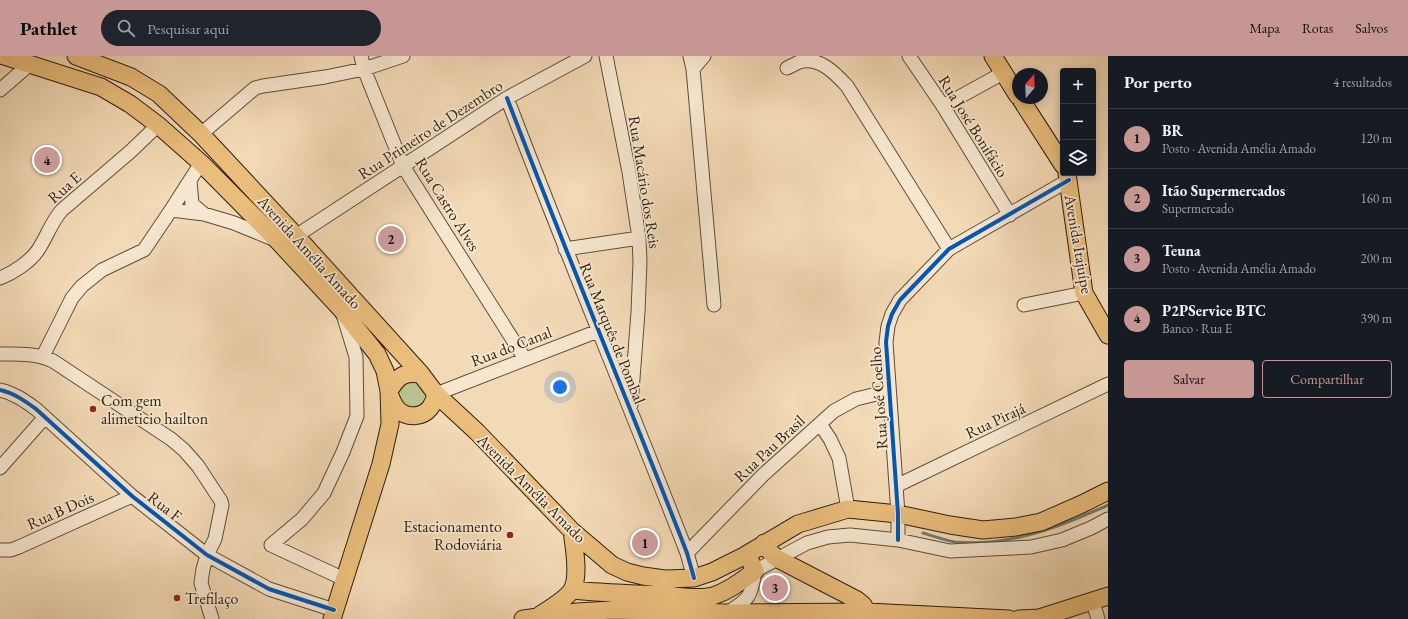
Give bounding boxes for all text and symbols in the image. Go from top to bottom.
search box [101,10,381,46]
text: Pathlet [20,16,77,41]
icon: search [115,17,137,39]
text: Pesquisar aqui [147,19,229,38]
text: Mapa [1249,19,1280,37]
text: Rotas [1302,19,1333,37]
text: Salvos [1355,19,1388,37]
north arrow [1012,68,1048,104]
map controls [1060,68,1096,176]
button: + [1060,68,1096,104]
street label: Rua José Bonifácio [934,71,1013,181]
text: Por perto [1124,71,1192,93]
text: 4 resultados [1333,74,1392,91]
street label: Rua Primeiro de Dezembro [354,75,507,184]
button: − [1060,104,1096,140]
street label: Rua Macário dos Reis [624,114,665,250]
text: BR [1162,121,1183,140]
text: 1 [1134,130,1140,147]
text: 120 m [1361,130,1392,147]
button: layers [1060,140,1096,176]
text: Posto · Avenida Amélia Amado [1162,140,1316,157]
pin: 4 [34,145,60,175]
street label: Rua Castro Alves [410,153,485,255]
street label: Rua E [43,167,86,208]
text: Itão Supermercados [1162,181,1285,200]
street label: Avenida Amélia Amado [252,190,366,314]
text: 2 [1134,190,1140,207]
text: 160 m [1361,190,1392,207]
street label: Avenida Itajuípe [1059,192,1098,295]
text: Supermercado [1162,200,1234,217]
pin: 2 [378,224,404,254]
text: Teuna [1162,241,1201,260]
text: 3 [1134,250,1140,267]
text: 200 m [1361,250,1392,267]
street label: Rua Marquês de Pombal [575,259,651,407]
text: Posto · Avenida Amélia Amado [1162,260,1316,277]
text: P2PService BTC [1162,301,1266,320]
text: 4 [1134,310,1140,327]
text: 390 m [1361,310,1392,327]
text: Banco · Rua E [1162,320,1232,337]
street label: Rua do Canal [468,321,555,372]
street label: Rua José Coelho [864,346,893,450]
button: Salvar [1124,360,1254,398]
button: Compartilhar [1262,360,1392,398]
your location [550,377,570,397]
place label: Com gem alimeticio hailton [101,390,209,429]
street label: Rua Pirajá [962,397,1029,443]
marker: Com gem alimeticio hailton [88,404,98,414]
street label: Rua Pau Brasil [729,410,809,487]
street label: Avenida Amélia Amado [472,429,591,547]
street label: Rua B Dois [23,486,97,535]
street label: Rua F [143,487,186,526]
place label: Estacionamento Rodoviária [403,516,503,555]
pin: 1 [632,528,658,558]
marker: Estacionamento Rodoviária [505,530,515,540]
pin: 3 [762,573,788,603]
place label: Trefilaço [185,588,238,609]
marker: Trefilaço [172,593,182,603]

